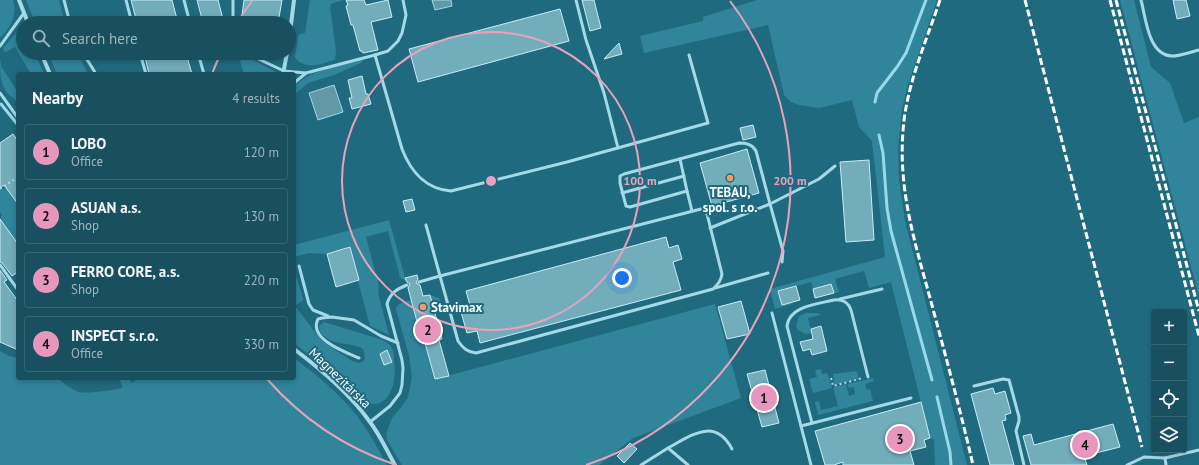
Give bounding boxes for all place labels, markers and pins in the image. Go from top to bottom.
marker: TEBAU, spol. s r.o. [725,173,735,183]
centre of rings [484,174,498,188]
place label: TEBAU, spol. s r.o. [703,184,757,216]
place label: Stavimax [431,299,482,316]
marker: Stavimax [418,302,428,312]
pin: 2 [415,315,441,345]
pin: 1 [751,383,777,413]
pin: 3 [887,424,913,454]
pin: 4 [1072,430,1098,460]

